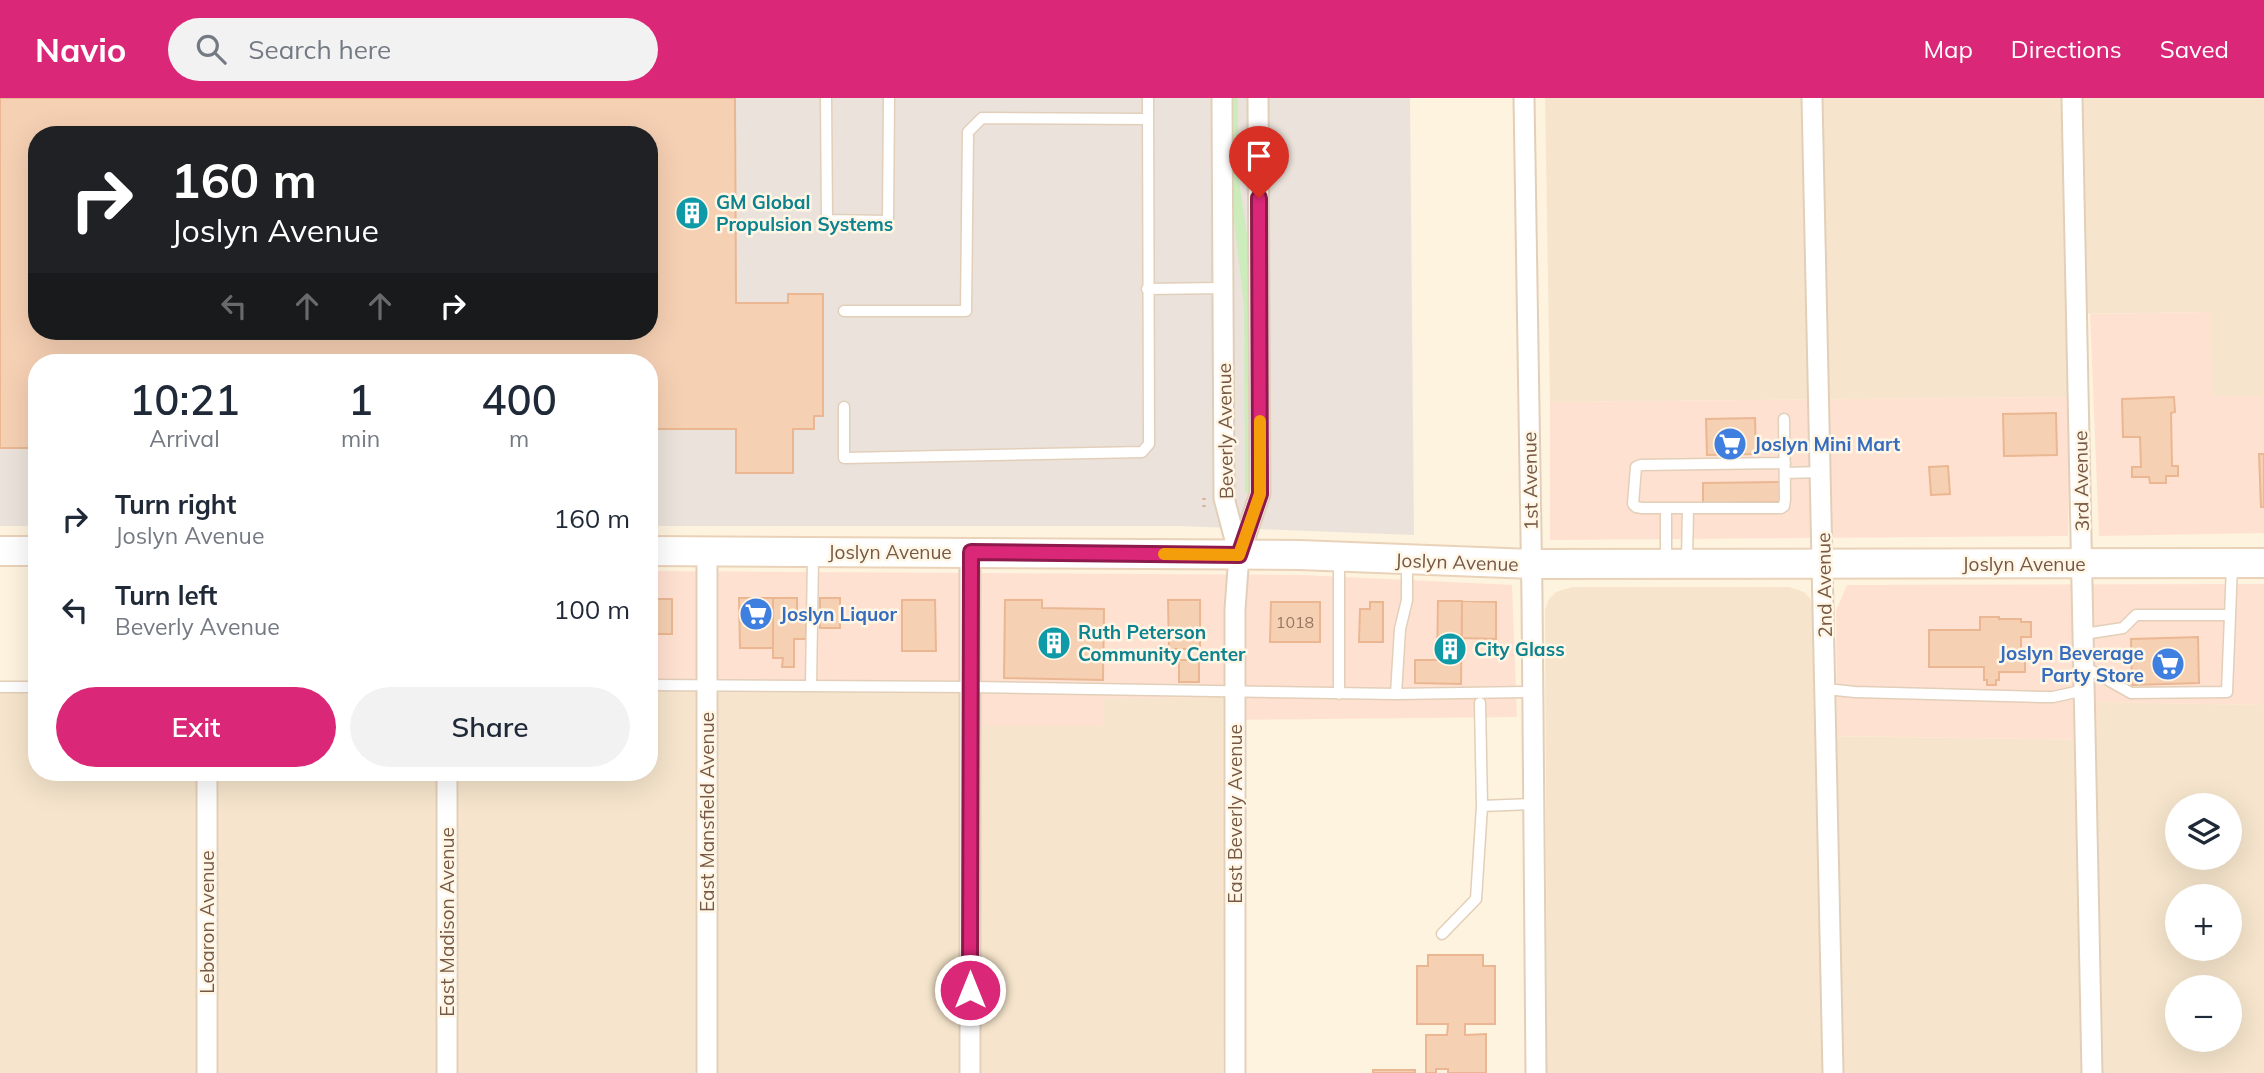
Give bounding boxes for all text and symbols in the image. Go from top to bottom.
search box [168,18,658,81]
text: Navio [35,29,126,70]
icon: search [192,30,230,68]
text: Search here [248,33,391,66]
text: Map [1923,34,1973,64]
text: Directions [2011,34,2122,64]
text: Saved [2160,34,2229,64]
pin [1229,126,1289,198]
icon: arrive [1240,137,1278,175]
text: 160 m [171,149,317,210]
icon: right [56,154,147,245]
place label: GM Global Propulsion Systems [716,190,893,236]
building icon: GM Global Propulsion Systems [673,194,711,232]
text: Joslyn Avenue [171,210,379,250]
icon: left [215,287,253,325]
icon: ahead [288,287,326,325]
icon: ahead [361,287,399,325]
icon: right [434,287,472,325]
street label: Beverly Avenue [1212,363,1238,499]
text: 10:21 [129,373,240,426]
text: 1 [348,373,373,426]
text: 400 [481,373,557,426]
text: Arrival [149,424,220,453]
text: min [341,424,380,453]
text: m [509,424,529,453]
supermarket icon: Joslyn Mini Mart [1711,425,1749,463]
street label: 3rd Avenue [2068,430,2094,532]
street label: 1st Avenue [1517,432,1543,530]
place label: Joslyn Mini Mart [1754,432,1900,456]
text: Turn right [115,488,236,521]
icon: right [56,500,94,538]
text: 160 m [554,502,630,535]
text: Joslyn Avenue [115,521,264,550]
street label: 2nd Avenue [1811,532,1837,638]
street label: Joslyn Avenue [828,540,952,564]
street label: Joslyn Avenue [1395,548,1519,576]
street label: Joslyn Avenue [1962,552,2086,576]
text: Turn left [115,579,217,612]
icon: left [56,591,94,629]
text: 100 m [554,593,630,626]
supermarket icon: Joslyn Liquor [737,595,775,633]
place label: Joslyn Liquor [780,602,898,626]
text: Beverly Avenue [115,612,280,641]
house number: 1018 [1276,612,1314,632]
place label: Ruth Peterson Community Center [1078,620,1246,666]
building icon: Ruth Peterson Community Center [1035,624,1073,662]
building icon: City Glass [1431,630,1469,668]
place label: City Glass [1474,637,1565,661]
place label: Joslyn Beverage Party Store [1999,641,2144,687]
supermarket icon: Joslyn Beverage Party Store [2149,645,2187,683]
button: Exit [56,687,336,767]
button: Share [350,687,630,767]
street label: East Mansfield Avenue [695,712,719,912]
street label: East Beverly Avenue [1223,724,1247,904]
map controls [2165,793,2242,1052]
button: layers [2165,793,2242,870]
street label: East Madison Avenue [435,827,459,1017]
street label: Lebaron Avenue [195,850,219,994]
button: + [2165,884,2242,961]
position arrow [933,953,1007,1027]
button: − [2165,975,2242,1052]

